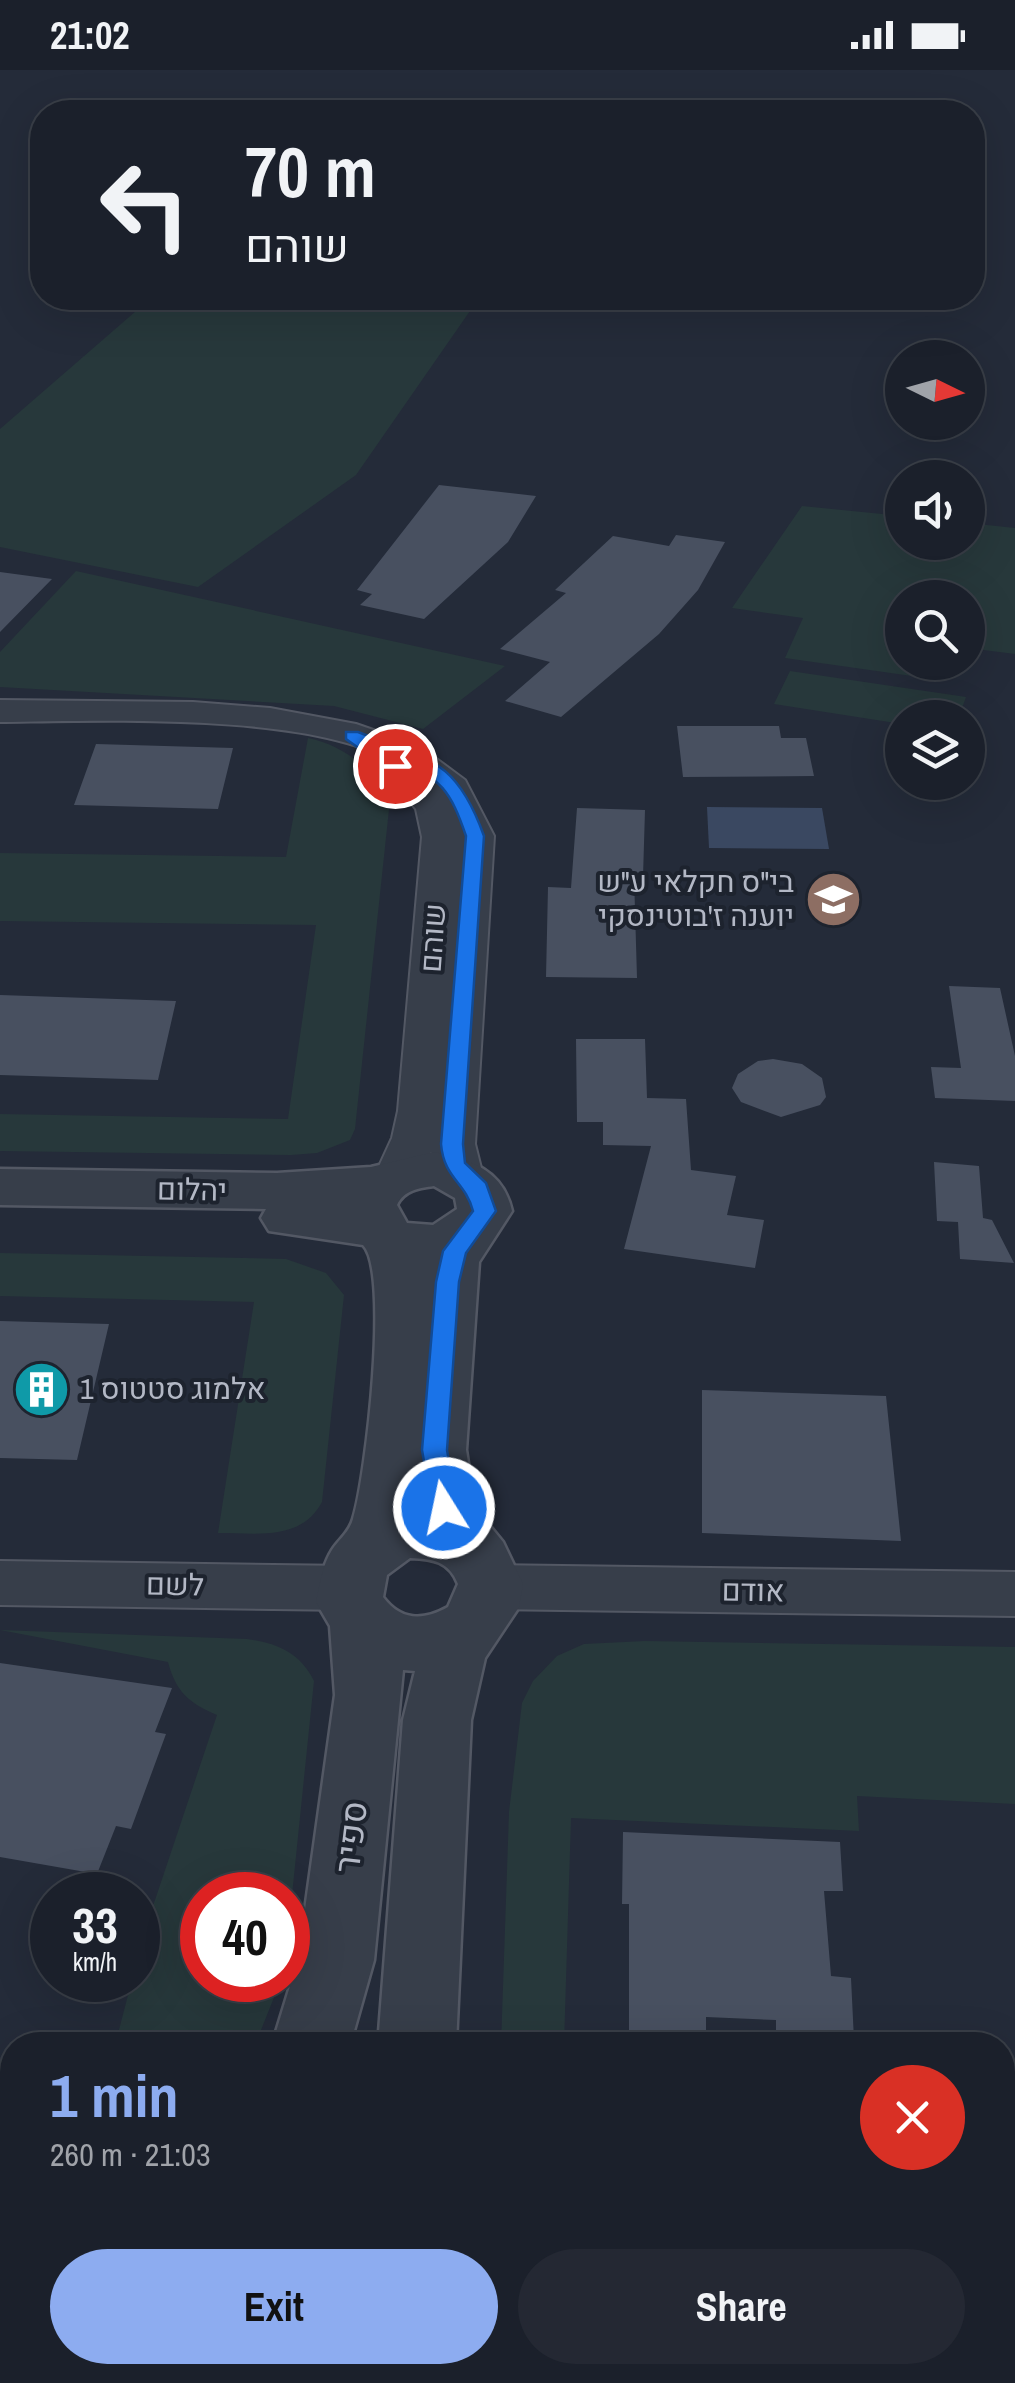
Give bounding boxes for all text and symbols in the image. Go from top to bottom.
text: 21:02 [50,10,130,61]
text: 70 m [245,125,376,219]
icon: left [80,140,210,270]
text: שוהם [245,215,349,276]
north arrow [885,340,985,440]
map controls [885,340,985,800]
button: sound [885,460,985,560]
button: search [885,580,985,680]
button: layers [885,700,985,800]
pin [353,724,438,809]
icon: arrive [368,739,423,794]
place label: בי"ס חקלאי ע"ש יוענה ז'בוטינסקי [597,861,794,935]
school or university icon: בי"ס חקלאי ע"ש יוענה ז'בוטינסקי [803,869,863,929]
street label: שוהם [410,902,454,974]
street label: יהלום [157,1168,227,1210]
building icon: אלמוג סטטוס 1 [11,1359,71,1419]
place label: אלמוג סטטוס 1 [80,1368,266,1408]
position arrow [392,1456,496,1560]
street label: לשם [146,1563,205,1605]
street label: אודם [721,1569,785,1611]
street label: ספיר [323,1798,378,1876]
speed limit sign: 40 [180,1872,310,2002]
text: 33 [72,1891,118,1959]
text: km/h [73,1945,117,1979]
text: 1 min [50,2055,179,2136]
button: close [860,2065,965,2170]
text: 260 m · 21:03 [50,2133,210,2176]
button: Exit [50,2249,498,2364]
button: Share [518,2249,965,2364]

